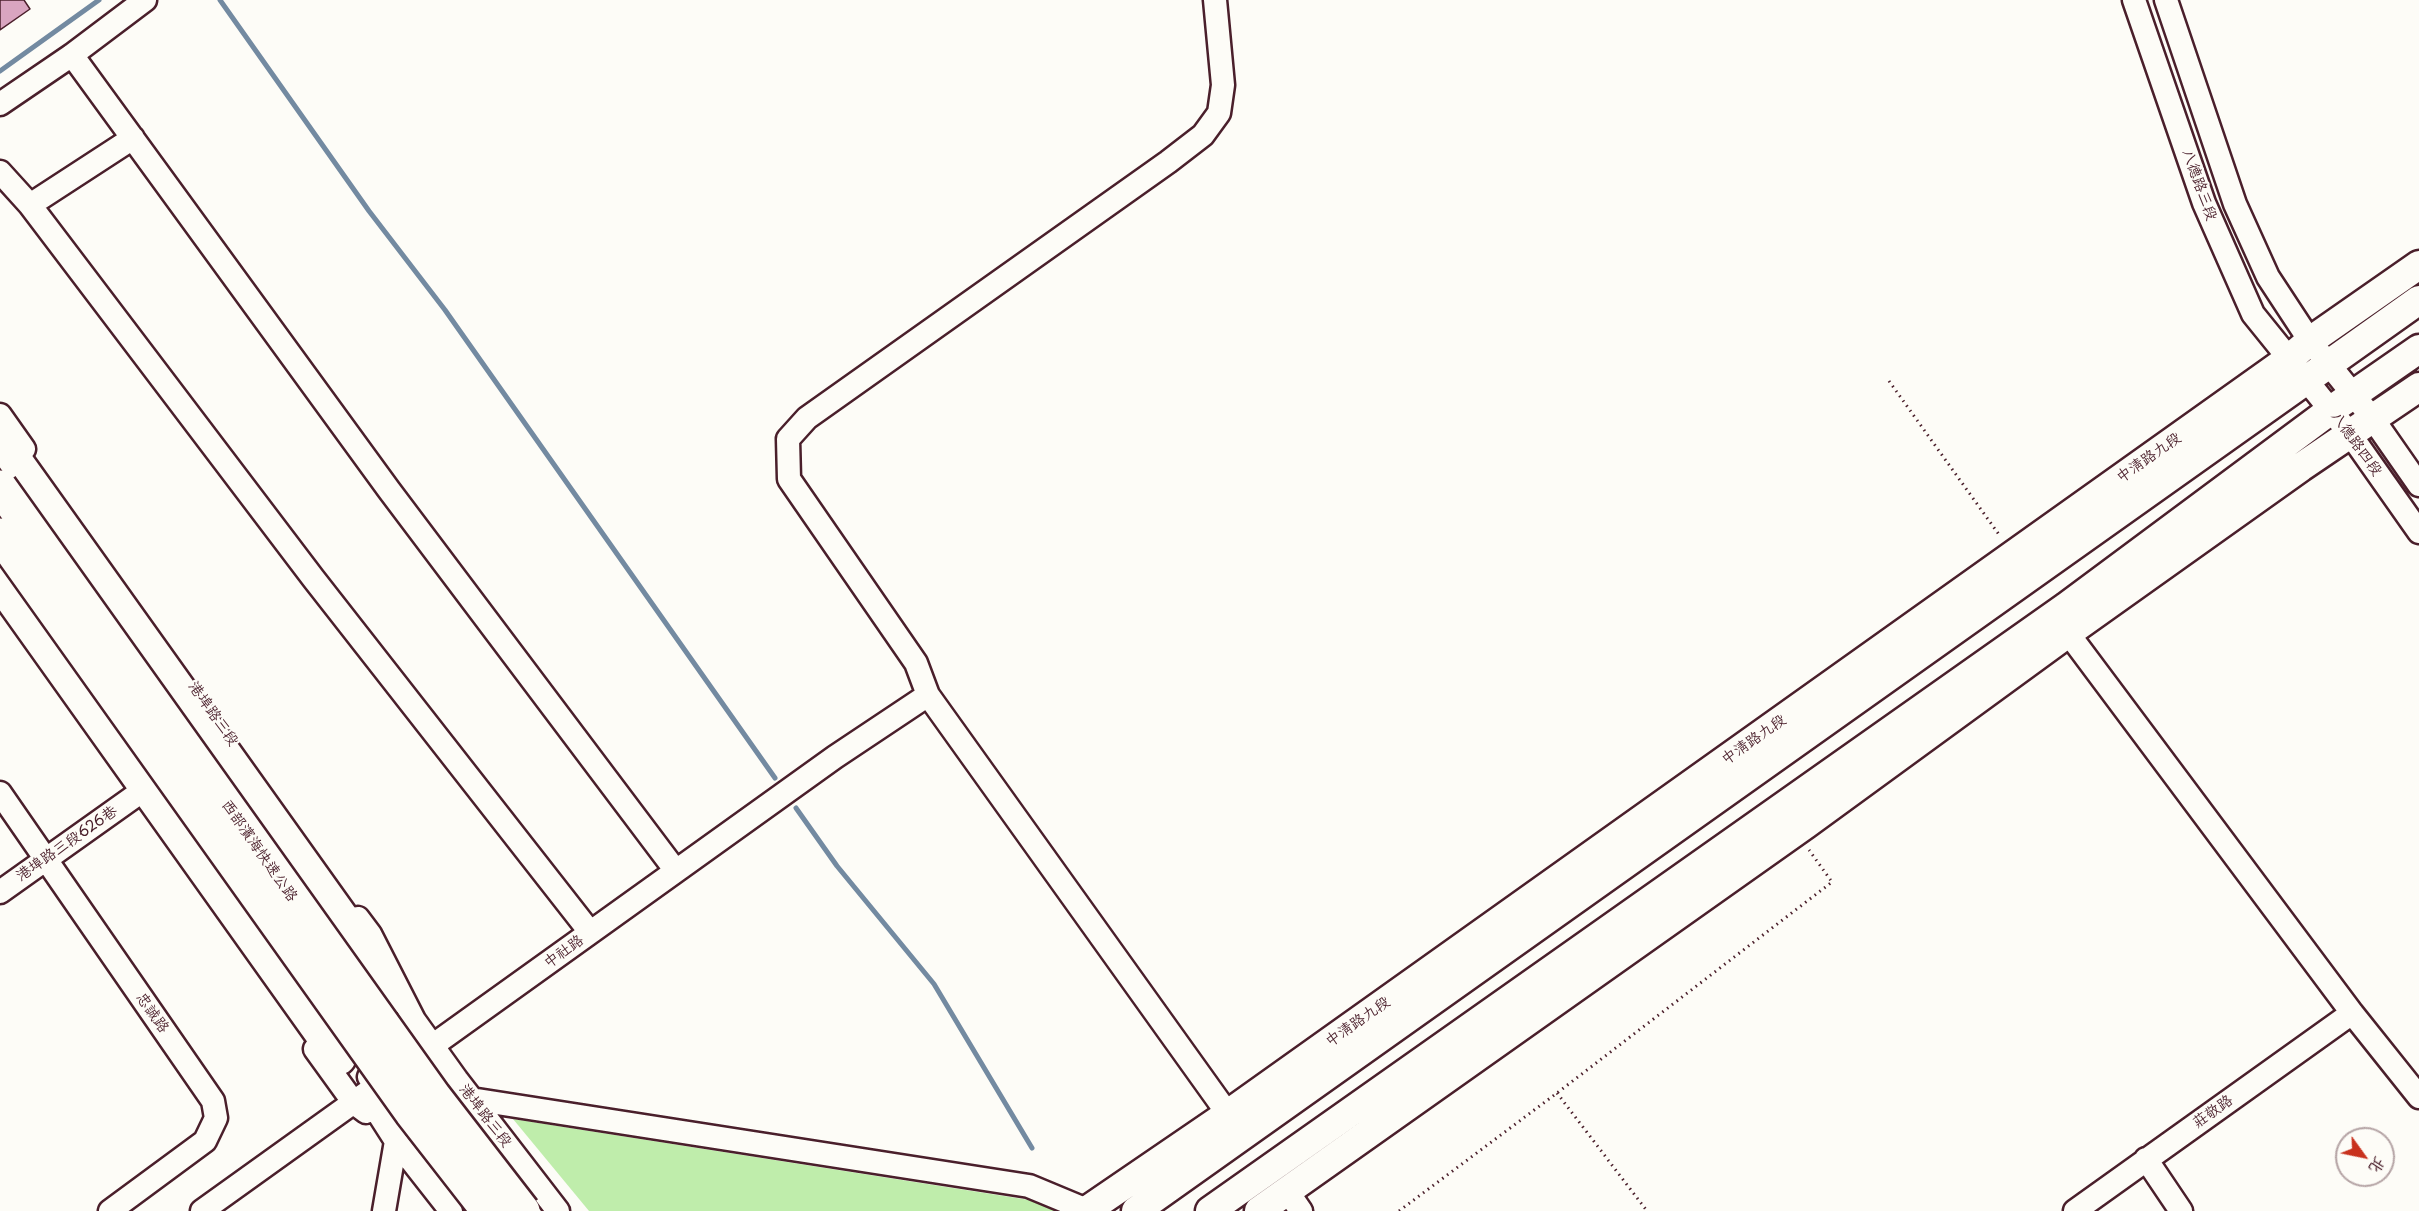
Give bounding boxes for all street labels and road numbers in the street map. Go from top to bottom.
street label: 八德路三段 [2178,147,2220,223]
street label: 八德路四段 [2327,408,2385,480]
street label: 中清路九段 [2113,429,2185,487]
street label: 港埠路三段 [184,678,242,750]
street label: 中清路九段 [1718,711,1790,769]
street label: 西部濱海快速公路 [217,797,301,905]
street label: 港埠路三段626巷 [13,802,121,886]
street label: 中社路 [541,931,587,973]
street label: 忠誠路 [132,989,172,1037]
street label: 中清路九段 [1322,993,1394,1051]
street label: 港埠路三段 [455,1081,515,1151]
street label: 莊敬路 [2189,1092,2237,1132]

